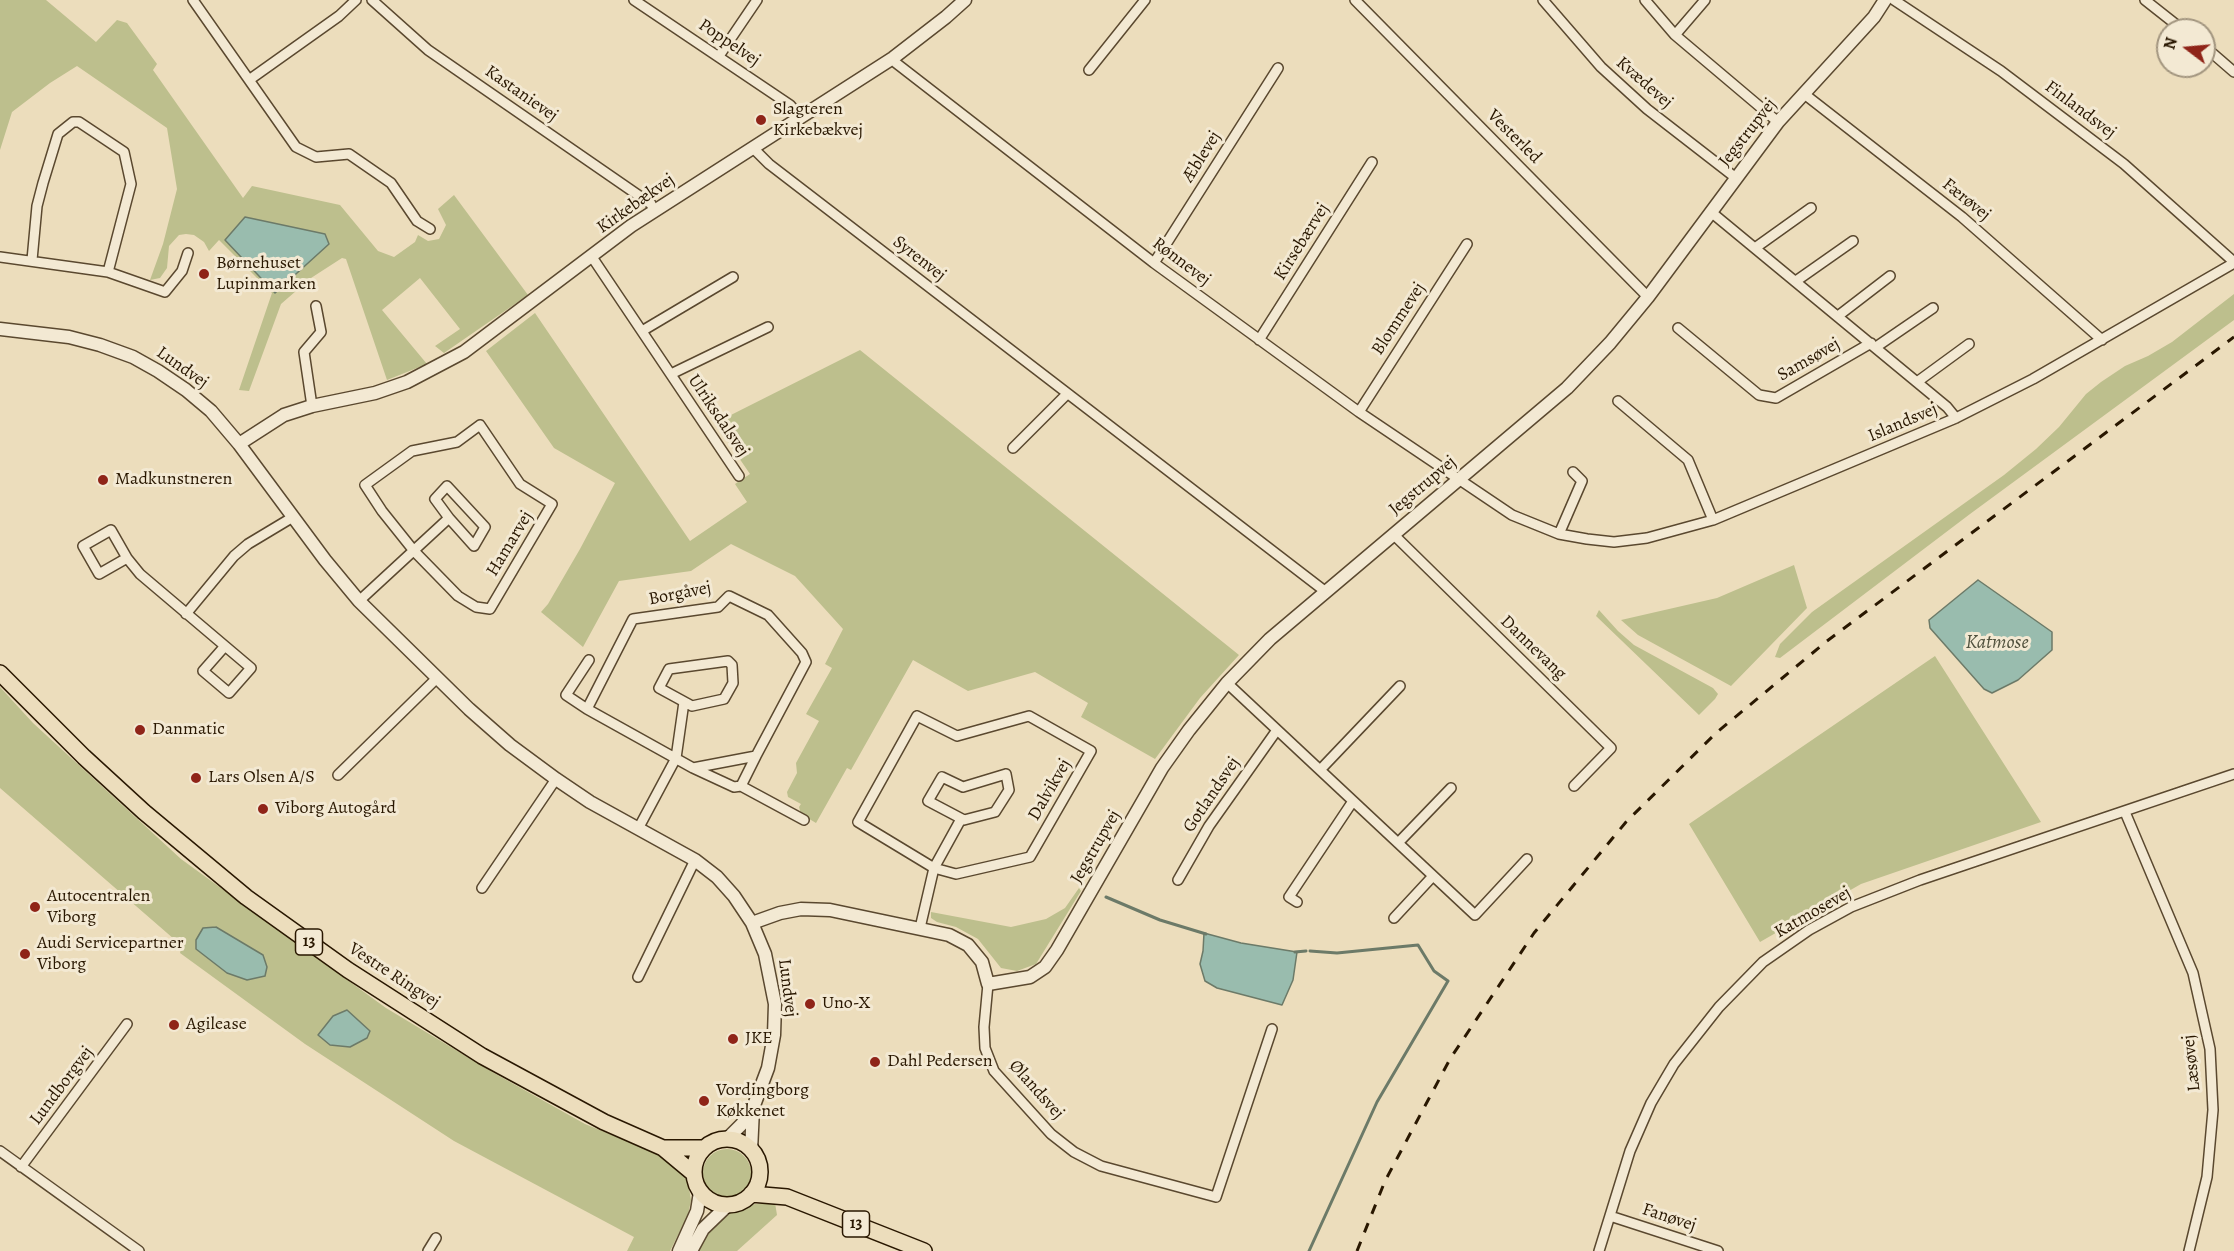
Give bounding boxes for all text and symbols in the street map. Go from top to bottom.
street label: Poppelvej [694,15,764,71]
north arrow [2156,18,2216,78]
text: N [2158,35,2183,52]
street label: Kvædevej [1611,52,1677,114]
street label: Kastanievej [480,61,562,127]
street label: Finlandsvej [2040,76,2120,144]
street label: Jegstrupvej [1714,94,1782,172]
place label: Slagteren Kirkebækvej [773,99,863,142]
street label: Vesterled [1482,105,1546,169]
marker: Slagteren Kirkebækvej [754,113,768,127]
street label: Æblevej [1178,127,1226,187]
street label: Kirkebækvej [593,169,679,239]
street label: Færøvej [1937,174,1995,226]
street label: Kirsebærvej [1270,199,1334,285]
street label: Syrenvej [888,231,950,287]
street label: Rønnevej [1148,233,1214,291]
place label: Børnehuset Lupinmarken [216,253,316,296]
marker: Børnehuset Lupinmarken [197,267,211,281]
street label: Blommevej [1368,279,1430,359]
street label: Samsøvej [1774,333,1844,387]
street label: Lundvej [152,342,212,394]
street label: Ulriksdalsvej [683,371,753,461]
street label: Islandsvej [1865,399,1941,447]
street label: Jegstrupvej [1385,452,1461,520]
place label: Madkunstneren [115,469,232,491]
marker: Madkunstneren [96,473,110,487]
street label: Hamarvej [482,507,538,581]
street label: Borgåvej [647,577,713,611]
street label: Dannevang [1495,611,1571,685]
water label: Katmose [1965,631,2029,655]
place label: Danmatic [152,719,225,741]
marker: Danmatic [133,723,147,737]
street label: Gotlandsvej [1179,753,1245,837]
street label: Dalvikvej [1024,755,1076,825]
place label: Lars Olsen A/S [208,767,315,789]
marker: Lars Olsen A/S [189,771,203,785]
place label: Viborg Autogård [275,798,396,820]
marker: Viborg Autogård [256,802,270,816]
street label: Jegstrupvej [1066,806,1126,888]
street label: Katmosevej [1771,882,1855,944]
place label: Autocentralen Viborg [47,886,150,928]
marker: Autocentralen Viborg [28,900,42,914]
road number: 13 [296,929,322,955]
place label: Audi Servicepartner Viborg [37,933,184,976]
street label: Vestre Ringvej [344,939,444,1013]
marker: Audi Servicepartner Viborg [18,947,32,961]
street label: Lundvej [773,958,801,1018]
place label: Uno-X [822,993,870,1015]
marker: Uno-X [803,997,817,1011]
place label: Agilease [186,1014,247,1036]
marker: Agilease [167,1018,181,1032]
place label: JKE [745,1028,773,1050]
marker: JKE [726,1032,740,1046]
street label: Læsøvej [2178,1033,2206,1093]
street label: Lundborgvej [25,1042,99,1130]
place label: Dahl Pedersen [887,1051,993,1073]
marker: Dahl Pedersen [868,1055,882,1069]
street label: Ølandsvej [1004,1056,1068,1124]
place label: Vordingborg Køkkenet [716,1080,809,1122]
marker: Vordingborg Køkkenet [697,1094,711,1108]
street label: Fanøvej [1639,1199,1699,1237]
road number: 13 [842,1211,870,1237]

